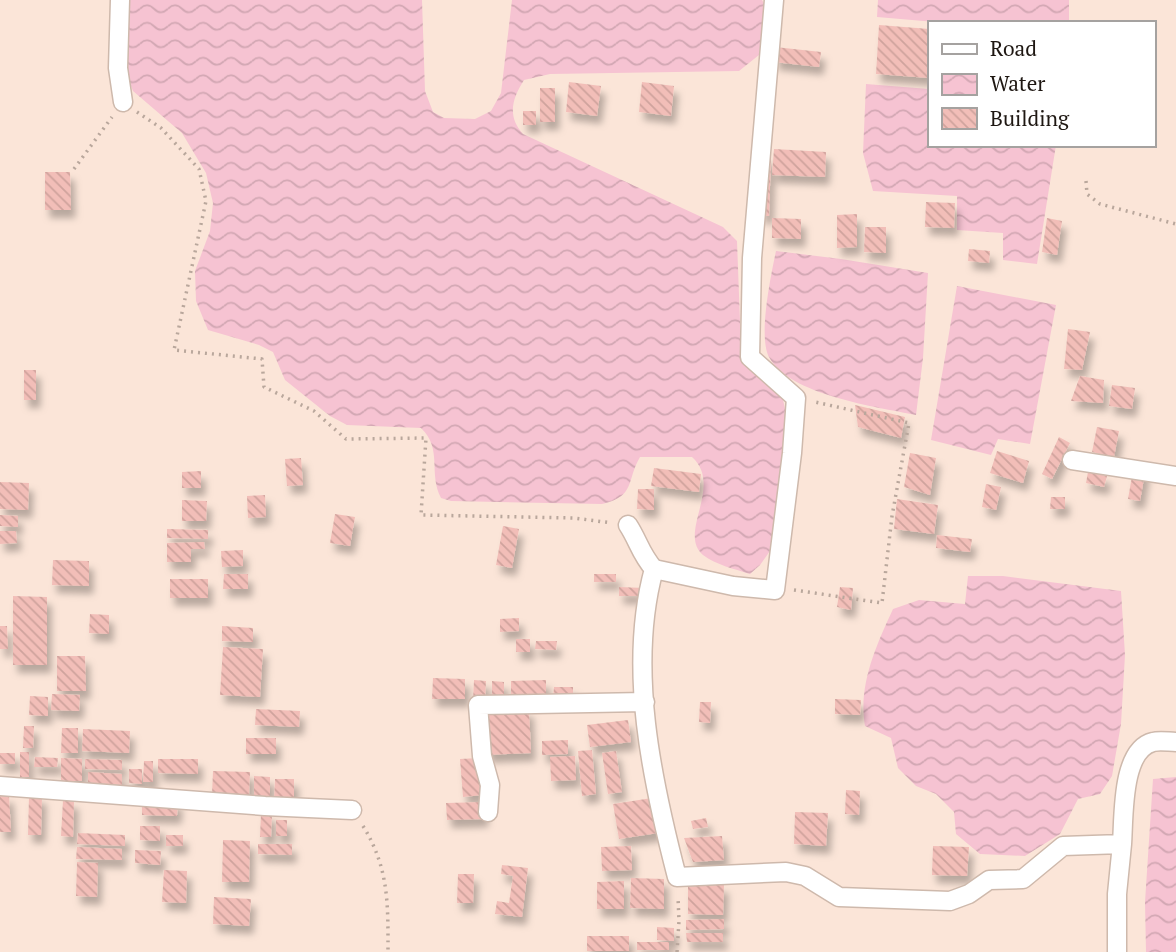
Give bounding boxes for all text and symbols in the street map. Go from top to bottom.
legend [928,21,1155,147]
text: Road [990,34,1037,62]
text: Water [990,69,1045,97]
text: Building [990,104,1070,132]

